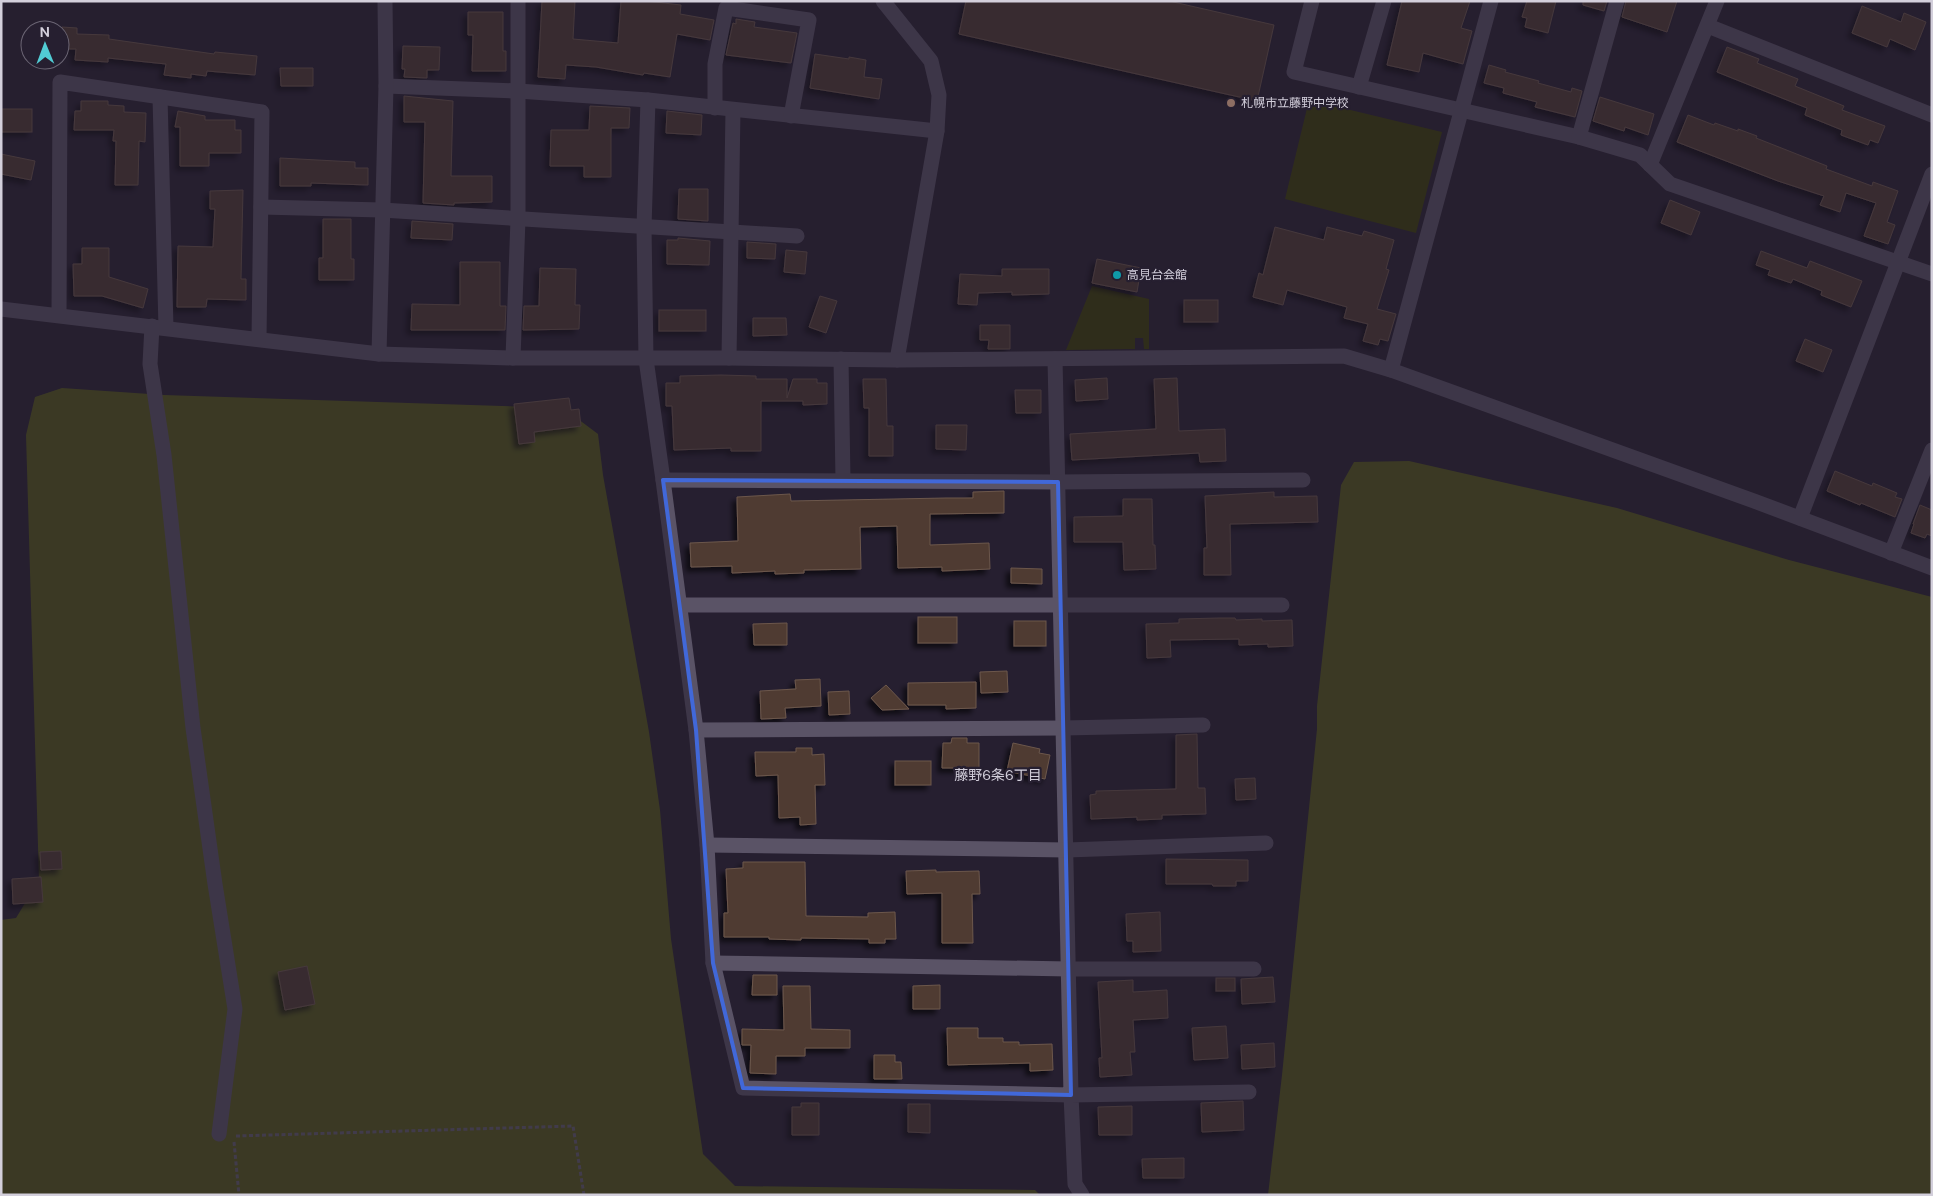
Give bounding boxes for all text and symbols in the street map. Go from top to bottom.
north arrow [20,20,70,70]
text: N [40,23,50,41]
place label: 札幌市立藤野中学校 [1241,95,1349,111]
marker: 札幌市立藤野中学校 [1225,97,1237,109]
place label: 高見台会館 [1127,267,1187,283]
marker: 高見台会館 [1111,269,1123,281]
district label: 藤野6条6丁目 [954,766,1042,784]

